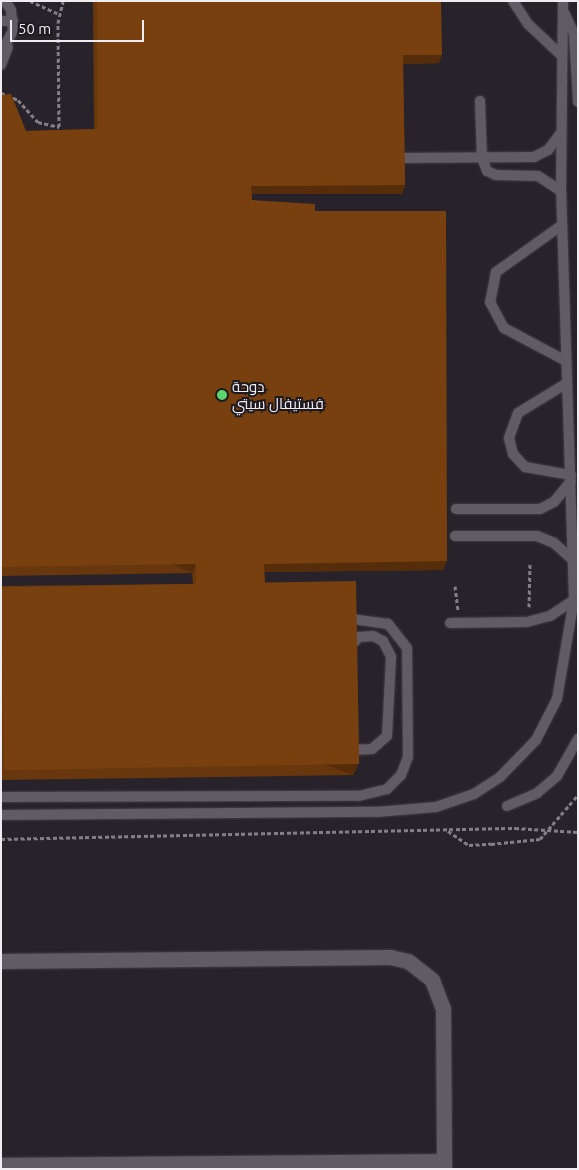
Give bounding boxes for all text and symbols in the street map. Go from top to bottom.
scale bar [12,10,146,42]
text: 50 m [18,20,51,37]
place label: دوحة فستيفال سيتي [232,377,324,412]
marker: دوحة فستيفال سيتي [216,389,228,401]

